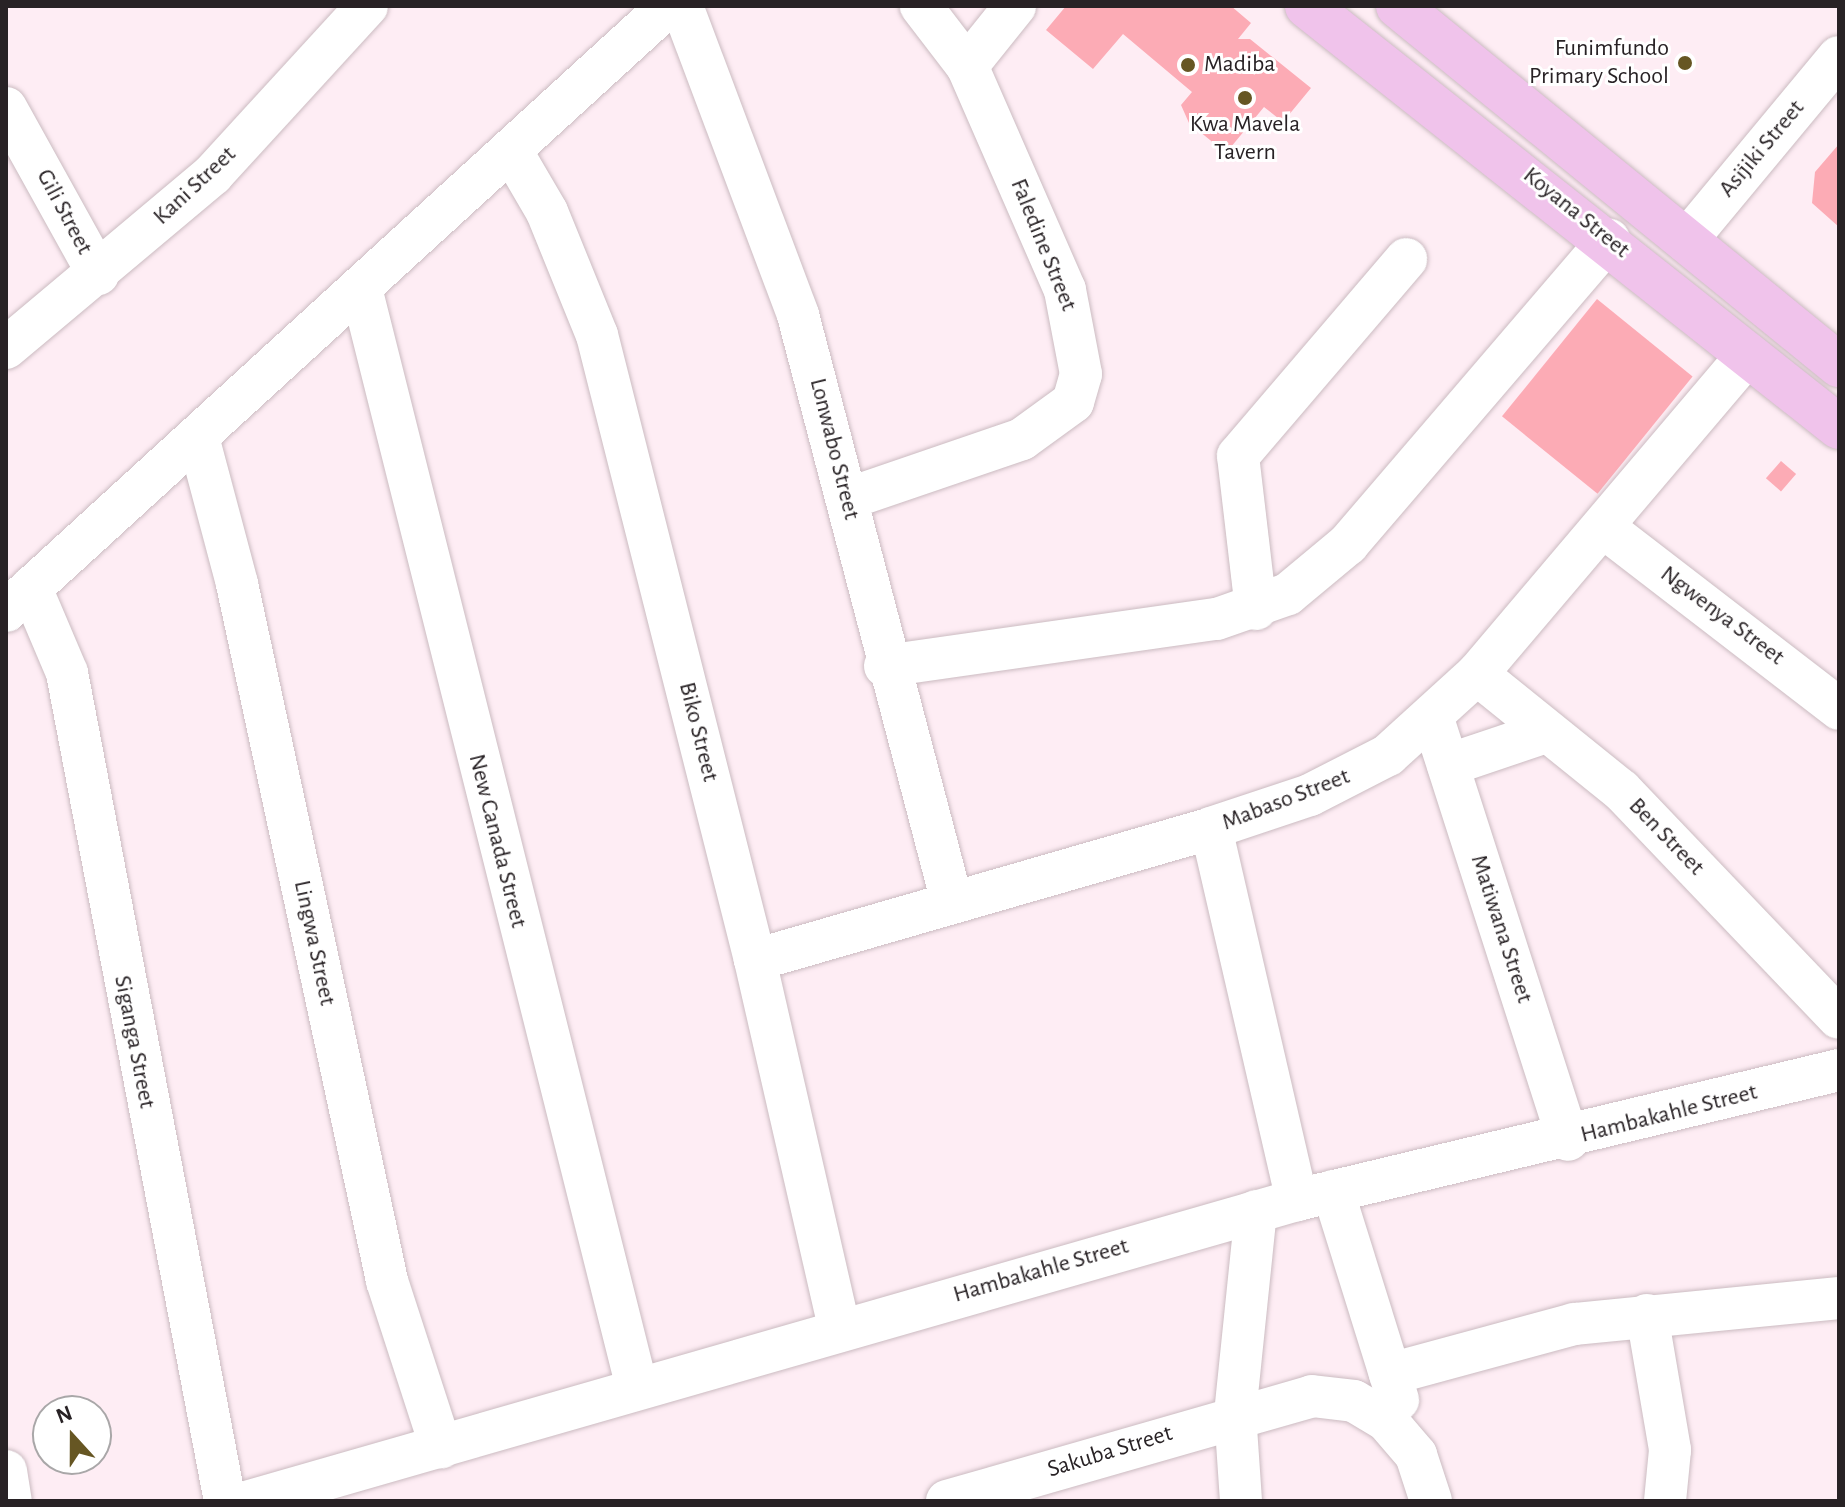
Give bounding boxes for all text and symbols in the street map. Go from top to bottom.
place label: Funimfundo Primary School [1529,35,1669,91]
place label: Madiba [1204,51,1275,79]
marker: Funimfundo Primary School [1676,54,1694,72]
marker: Madiba [1179,56,1197,74]
marker: Kwa Mavela Tavern [1236,89,1254,107]
street label: Asijiki Street [1713,95,1811,203]
place label: Kwa Mavela Tavern [1190,111,1300,167]
street label: Kani Street [148,141,242,231]
street label: Koyana Street [1517,161,1635,265]
street label: Gili Street [30,164,98,260]
street label: Faledine Street [1003,175,1083,315]
street label: Lonwabo Street [803,375,865,523]
street label: Ngwenya Street [1654,560,1790,672]
street label: Biko Street [672,679,724,785]
street label: New Canada Street [462,751,532,931]
street label: Mabaso Street [1218,762,1354,838]
street label: Ben Street [1622,792,1710,882]
street label: Matiwana Street [1464,851,1538,1007]
street label: Lingwa Street [287,878,341,1008]
street label: Siganga Street [107,973,161,1111]
street label: Hambakahle Street [1578,1078,1760,1150]
street label: Hambakahle Street [950,1232,1132,1310]
north arrow [32,1395,112,1475]
text: N [53,1401,75,1427]
street label: Sakuba Street [1044,1419,1176,1485]

